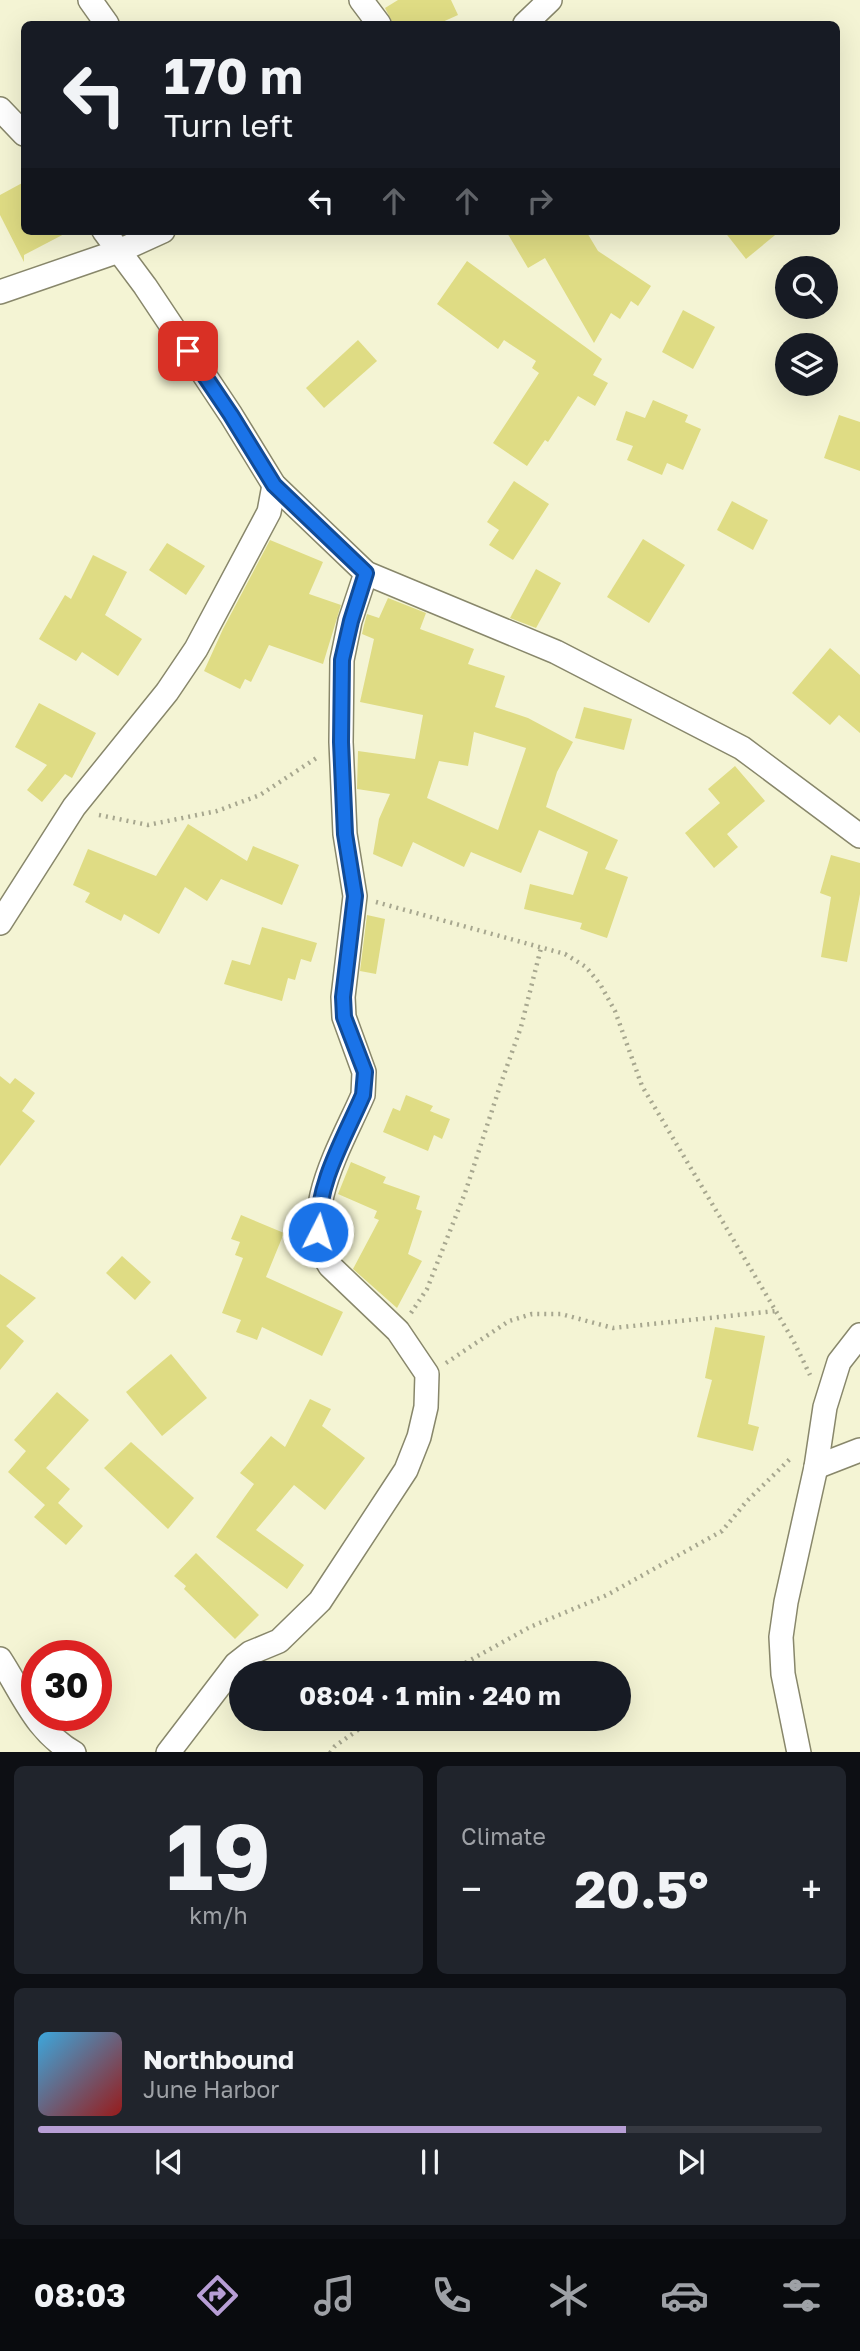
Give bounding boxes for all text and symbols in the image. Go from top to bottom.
text: 170 m [164,46,303,105]
icon: left [49,49,140,140]
text: Turn left [164,106,293,144]
icon: left [302,182,340,220]
icon: ahead [375,182,413,220]
icon: ahead [448,182,486,220]
icon: right [521,182,559,220]
map controls [775,256,838,396]
button: search [775,256,838,319]
pin [158,321,218,381]
icon: arrive [169,332,207,370]
button: layers [775,333,838,396]
position arrow [281,1195,355,1269]
speed limit sign: 30 [21,1640,112,1731]
text: 08:04 · 1 min · 240 m [299,1680,561,1711]
text: 19 [166,1801,271,1910]
text: Climate [461,1822,546,1850]
text: 20.5° [574,1857,709,1919]
text: − [461,1866,482,1911]
text: + [801,1866,822,1911]
text: km/h [189,1901,248,1929]
text: Northbound [143,2044,294,2075]
text: June Harbor [143,2075,279,2103]
icon: previous [150,2143,188,2181]
icon: pause [411,2143,449,2181]
icon: next [672,2143,710,2181]
icon: directions [193,2271,242,2320]
icon: music [310,2271,359,2320]
icon: phone [427,2271,476,2320]
icon: climate [544,2271,593,2320]
icon: car [660,2271,709,2320]
icon: filters [777,2271,826,2320]
text: 08:03 [34,2276,126,2314]

